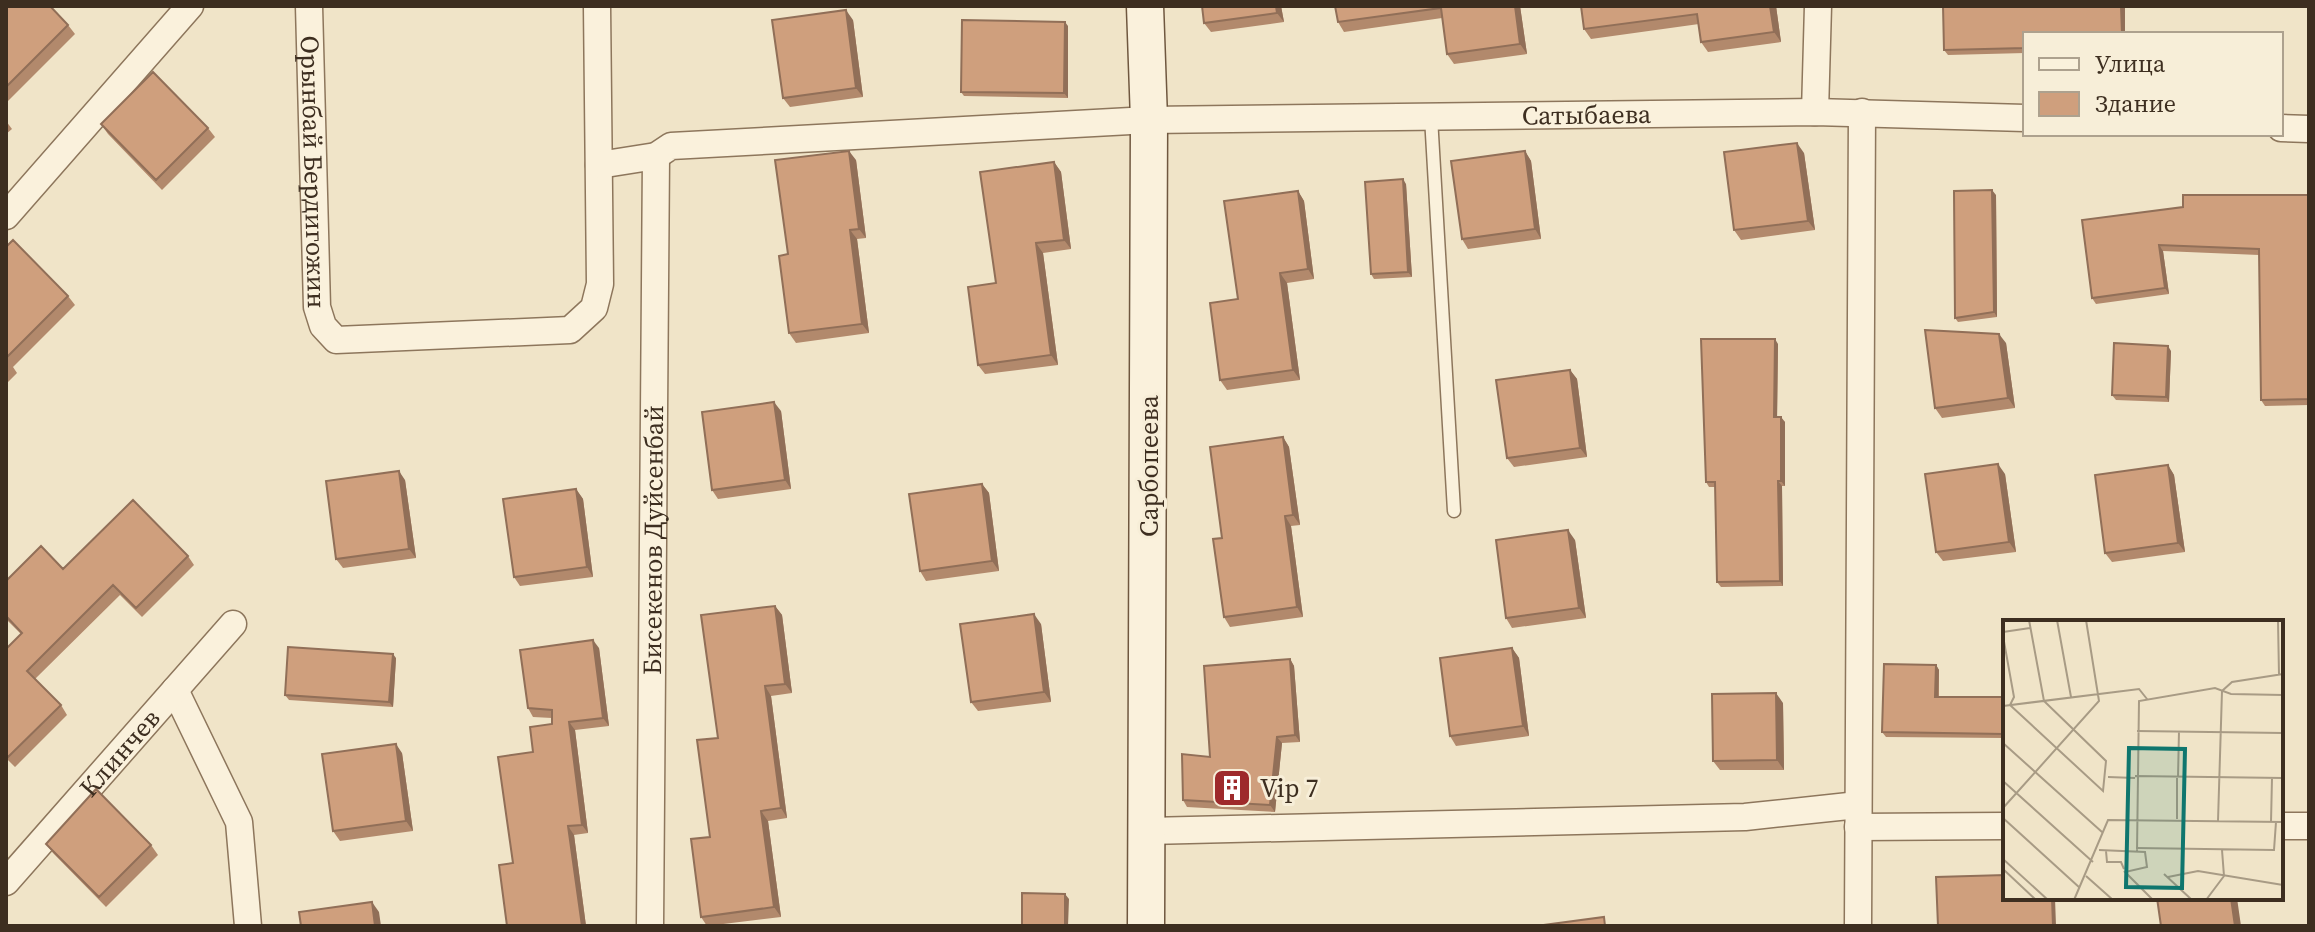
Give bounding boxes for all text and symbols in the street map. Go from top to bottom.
legend [2023,32,2283,136]
street label: Орынбай Бердигожин [292,35,335,309]
text: Улица [2095,47,2166,80]
text: Здание [2095,87,2176,120]
street label: Сатыбаева [1522,96,1652,134]
street label: Сарбопеева [1131,394,1167,537]
street label: Бисекенов Дуйсенбай [634,405,672,675]
inset map [2003,620,2283,900]
street label: Клинчев [71,701,168,805]
building icon: Vip 7 [1211,767,1253,809]
place label: Vip 7 [1260,770,1318,806]

